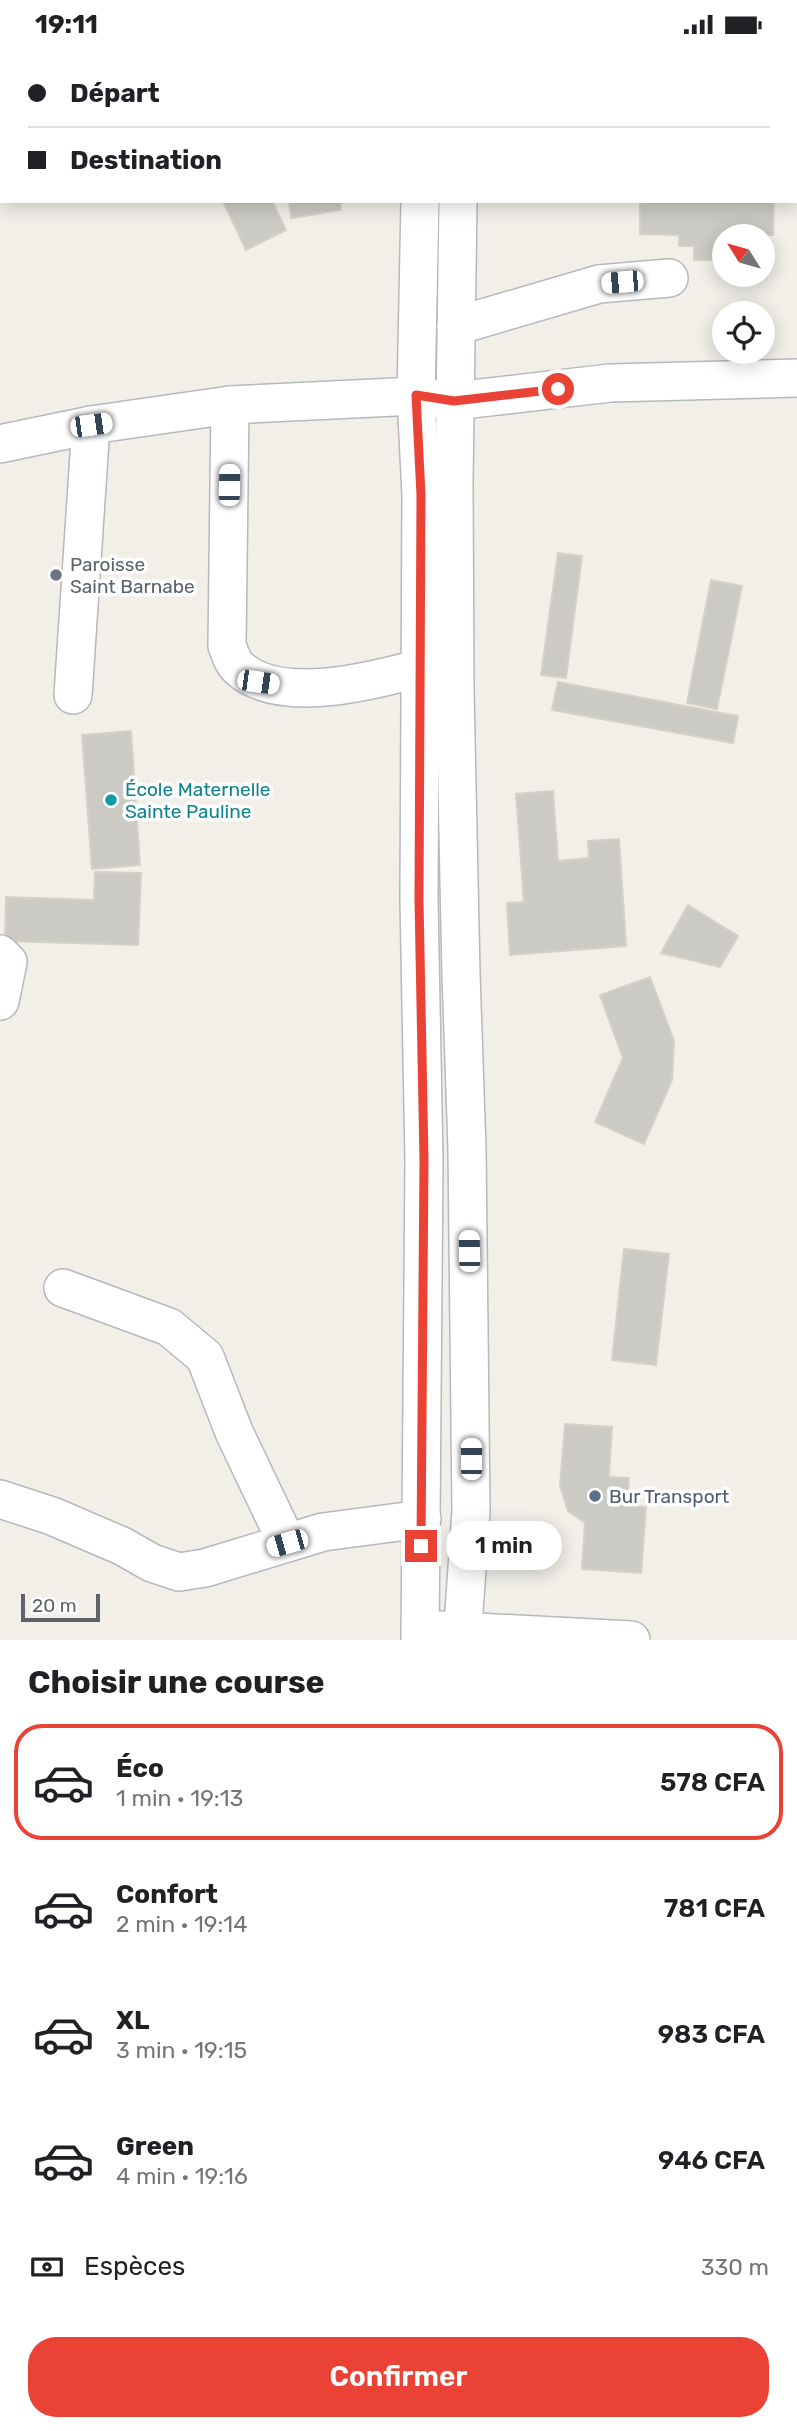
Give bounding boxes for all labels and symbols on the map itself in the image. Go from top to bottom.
north arrow [712,224,775,287]
car [601,270,644,294]
route start [542,373,574,405]
car [69,412,114,438]
car [219,464,240,506]
place label: Paroisse Saint Barnabe [70,553,195,598]
marker: Paroisse Saint Barnabe [48,567,64,583]
car [236,669,281,695]
place label: École Maternelle Sainte Pauline [125,778,271,823]
marker: École Maternelle Sainte Pauline [103,792,119,808]
car [459,1230,480,1272]
car [461,1438,482,1480]
place label: Bur Transport [609,1485,730,1508]
marker: Bur Transport [587,1488,603,1504]
callout: 1 min [446,1521,561,1571]
car [264,1527,311,1559]
route end [405,1530,437,1562]
scale bar [21,1591,100,1623]

